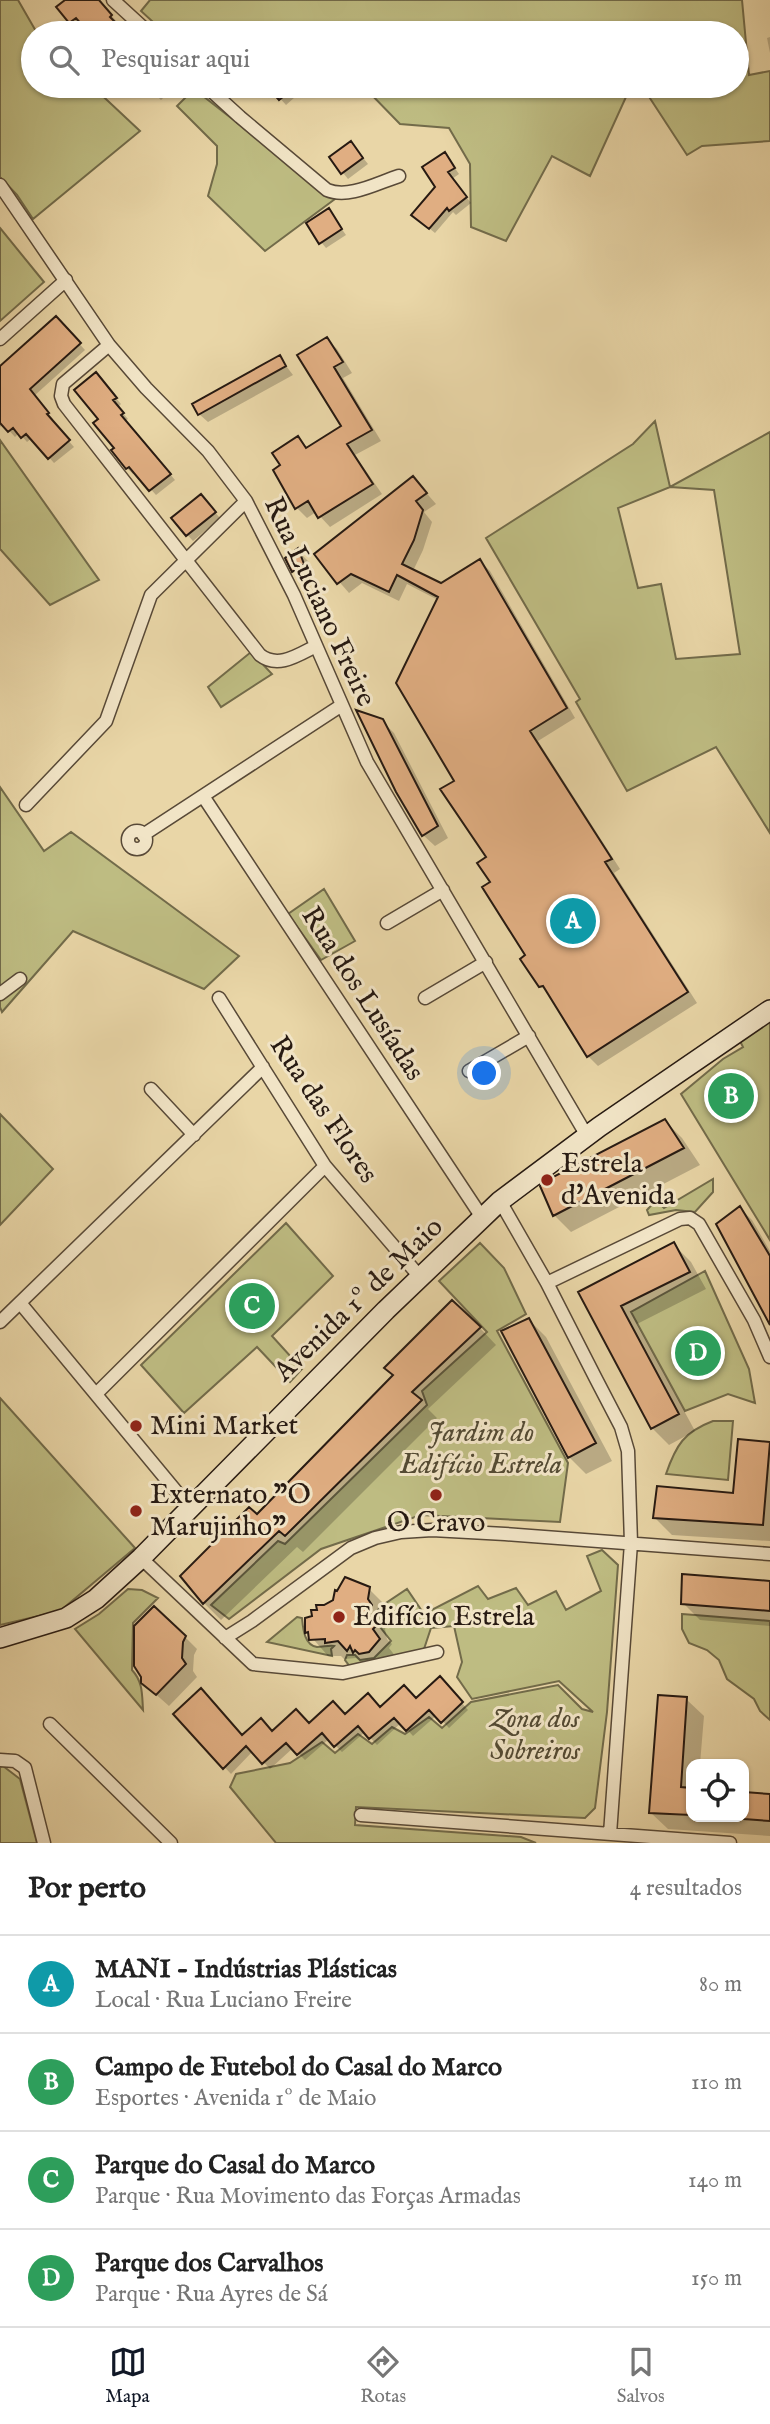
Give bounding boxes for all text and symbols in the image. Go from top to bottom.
search box [21,21,749,98]
icon: search [45,41,83,79]
text: Pesquisar aqui [101,43,250,76]
street label: Rua Luciano Freire [255,492,383,712]
pin: A [550,895,596,947]
street label: Rua dos Lusíadas [293,900,431,1088]
street label: Rua das Flores [261,1030,385,1190]
your location [467,1056,501,1090]
pin: B [708,1070,754,1122]
place label: Estrela d'Avenida [561,1147,676,1214]
marker: Estrela d'Avenida [539,1172,555,1188]
street label: Avenida 1º de Maio [266,1210,451,1390]
pin: C [229,1280,275,1332]
pin: D [675,1327,721,1379]
place label: Mini Market [150,1409,299,1444]
park label: Jardim do Edifício Estrela [399,1416,562,1483]
marker: Mini Market [128,1418,144,1434]
place label: Externato "O Marujinho" [150,1478,311,1545]
marker: O Cravo [428,1487,444,1503]
marker: Externato "O Marujinho" [128,1503,144,1519]
place label: O Cravo [387,1506,485,1541]
place label: Edifício Estrela [353,1600,536,1635]
marker: Edifício Estrela [331,1609,347,1625]
park label: Zona dos Sobreiros [489,1702,581,1769]
map controls [686,1759,749,1822]
button: locate [686,1759,749,1822]
text: Por perto [28,1870,146,1908]
text: 4 resultados [630,1874,742,1903]
text: MANI - Indústrias Plásticas [95,1953,397,1986]
text: A [43,1970,59,1999]
text: 80 m [699,1970,742,1999]
text: Local · Rua Luciano Freire [95,1986,352,2015]
text: Campo de Futebol do Casal do Marco [95,2051,502,2084]
text: B [43,2068,59,2097]
text: 110 m [691,2068,742,2097]
text: Esportes · Avenida 1º de Maio [95,2084,376,2113]
text: Parque do Casal do Marco [95,2149,375,2182]
text: C [43,2166,59,2195]
text: 140 m [688,2166,742,2195]
text: Parque · Rua Movimento das Forças Armadas [95,2182,521,2211]
text: Parque dos Carvalhos [95,2247,323,2280]
text: D [42,2264,60,2293]
text: 150 m [691,2264,742,2293]
text: Parque · Rua Ayres de Sá [95,2280,328,2309]
tab: Mapa [105,2343,150,2409]
tab: Rotas [360,2343,406,2409]
tab: Salvos [617,2343,665,2409]

